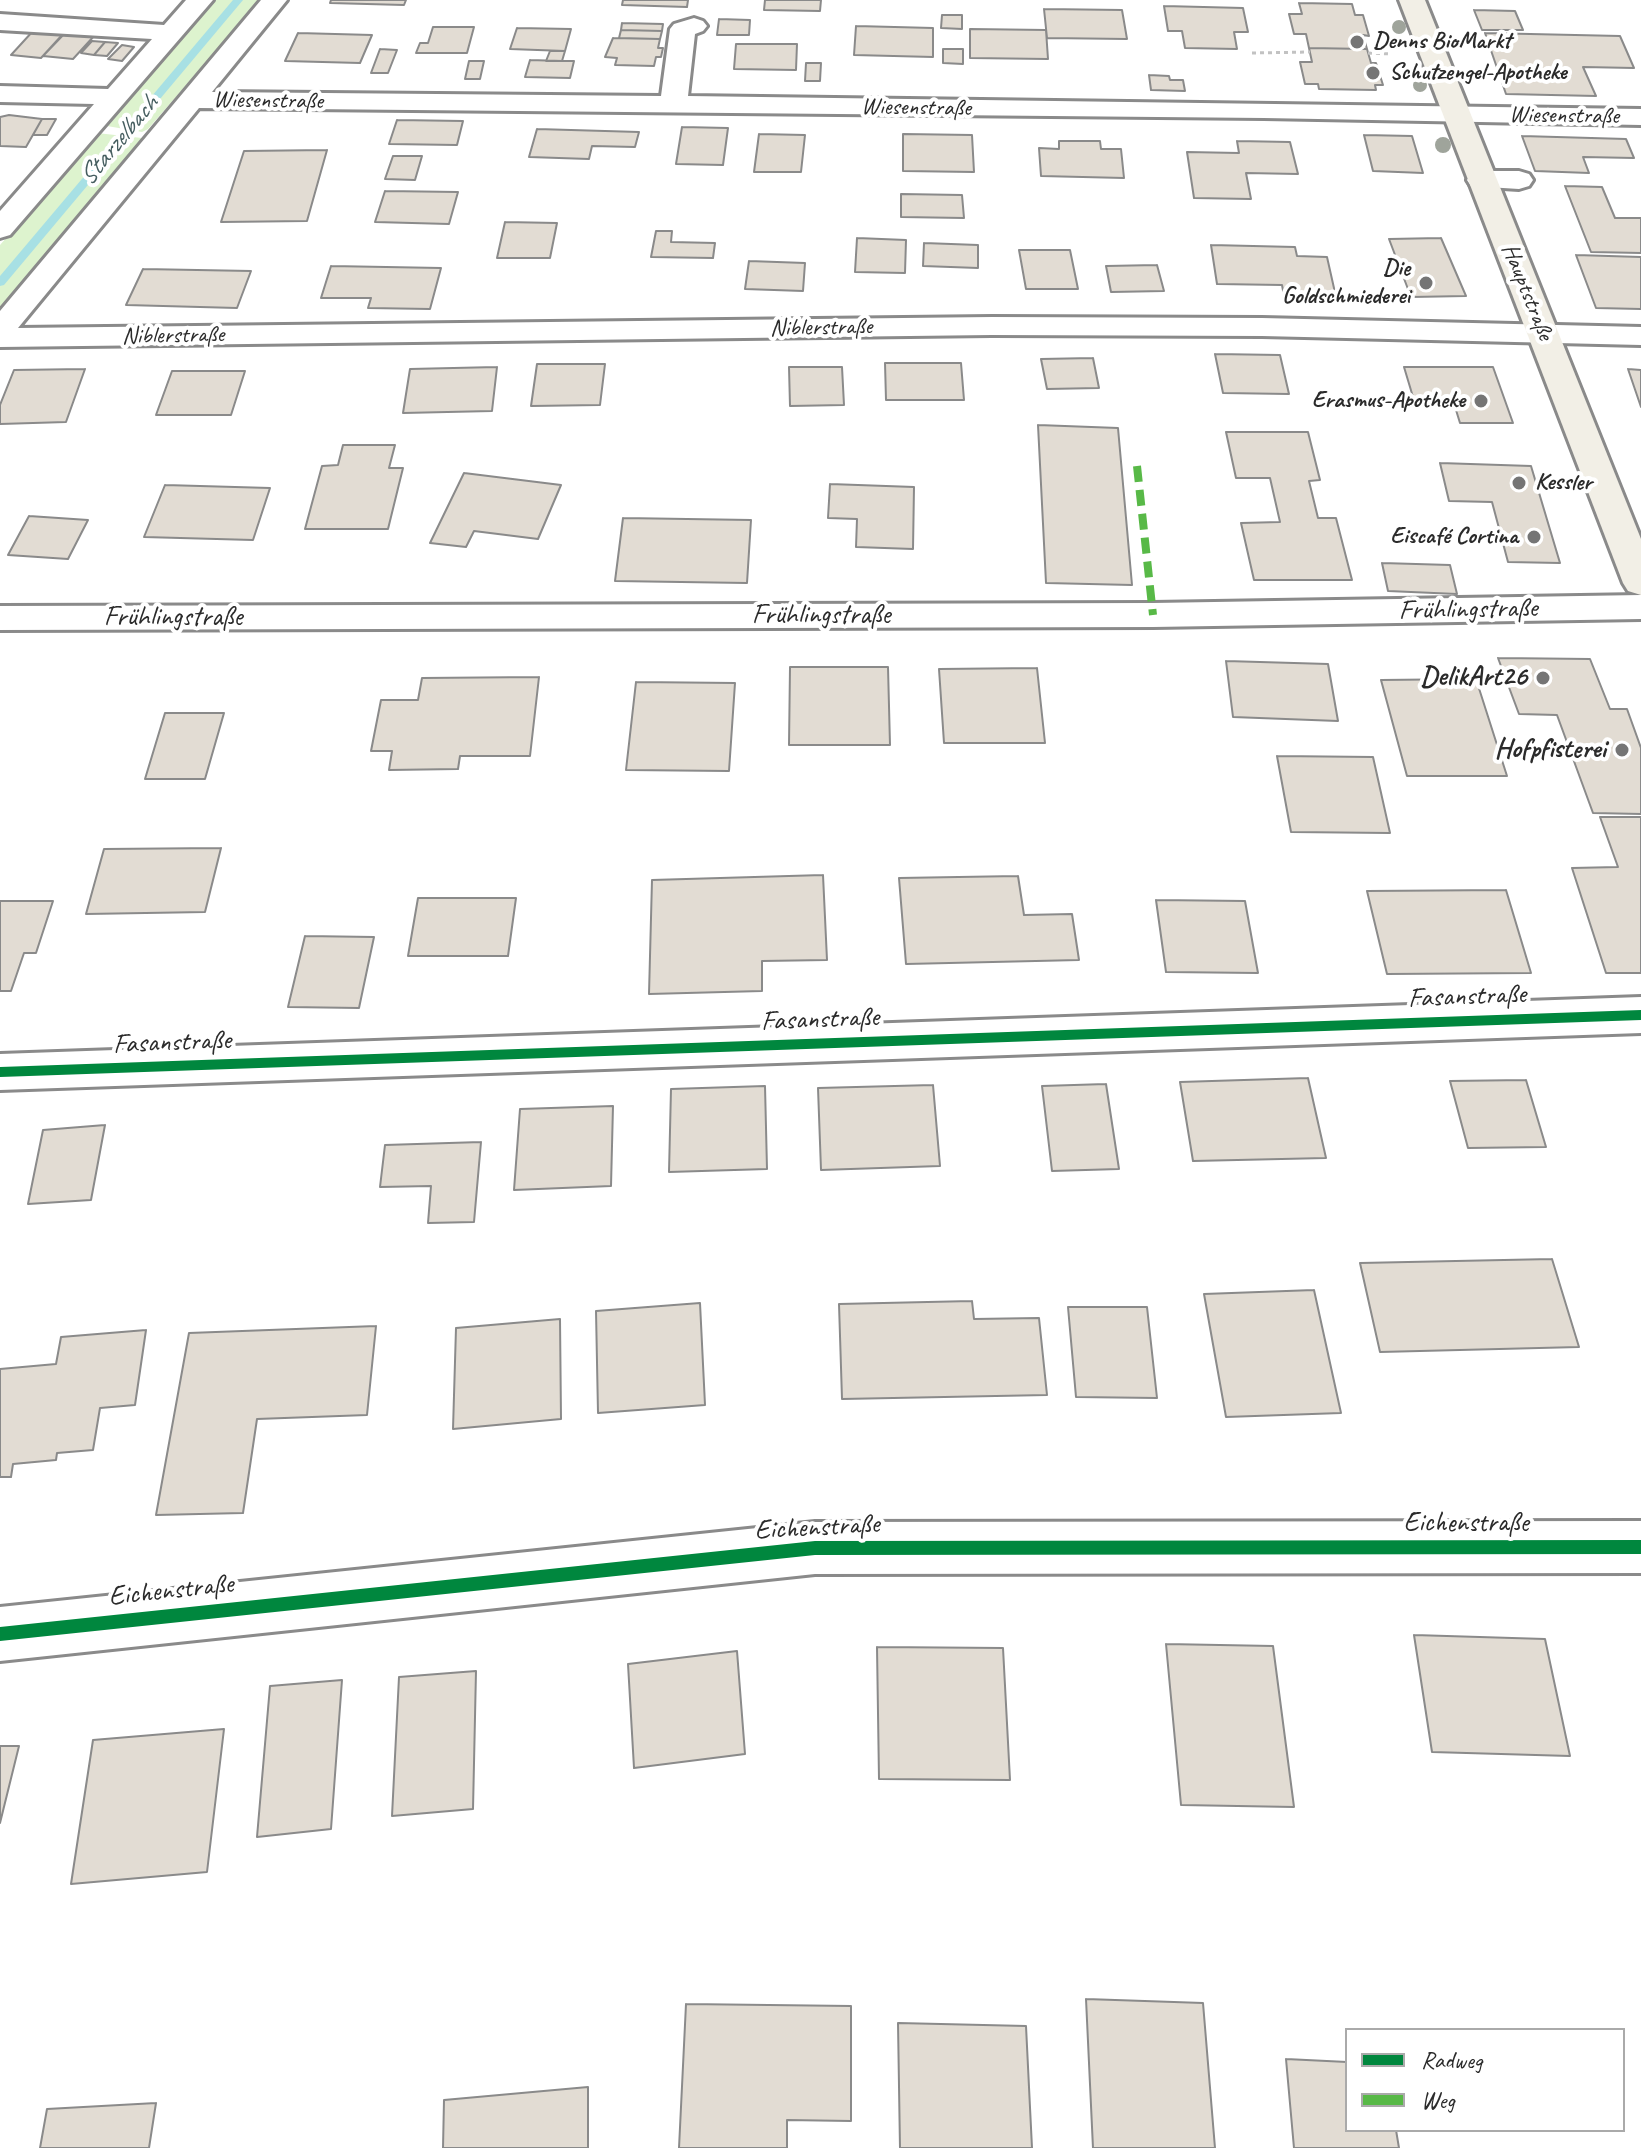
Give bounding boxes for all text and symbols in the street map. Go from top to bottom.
place label: Denns BioMarkt [1373,28,1511,56]
marker: Denns BioMarkt [1348,33,1366,51]
place label: Schutzengel-Apotheke [1389,59,1567,87]
marker: Schutzengel-Apotheke [1364,64,1382,82]
street label: Wiesenstraße [213,86,323,116]
water label: Starzelbach [73,90,165,192]
street label: Wiesenstraße [861,93,971,123]
street label: Wiesenstraße [1509,101,1619,131]
street label: Hauptstraße [1495,239,1559,345]
place label: Die Goldschmiederei [1282,255,1410,311]
marker: Die Goldschmiederei [1417,274,1435,292]
street label: Niblerstraße [770,313,872,343]
street label: Niblerstraße [122,321,224,351]
place label: Erasmus-Apotheke [1312,387,1465,415]
marker: Erasmus-Apotheke [1472,392,1490,410]
place label: Kessler [1535,469,1592,497]
marker: Kessler [1510,474,1528,492]
place label: Eiscafé Cortina [1390,523,1518,551]
marker: Eiscafé Cortina [1525,528,1543,546]
street label: Frühlingstraße [1398,592,1538,628]
street label: Frühlingstraße [752,599,890,633]
street label: Frühlingstraße [104,601,242,635]
place label: DelikArt26 [1420,661,1527,695]
marker: DelikArt26 [1534,669,1552,687]
place label: Hofpfisterei [1495,733,1606,767]
marker: Hofpfisterei [1613,741,1631,759]
street label: Fasanstraße [1407,978,1527,1016]
street label: Fasanstraße [760,1001,880,1039]
street label: Fasanstraße [112,1024,232,1062]
street label: Eichenstraße [1403,1507,1529,1541]
street label: Eichenstraße [754,1508,880,1548]
street label: Eichenstraße [107,1568,235,1614]
legend [1345,2028,1625,2132]
text: Radweg [1421,2045,1482,2075]
text: Weg [1421,2085,1455,2115]

